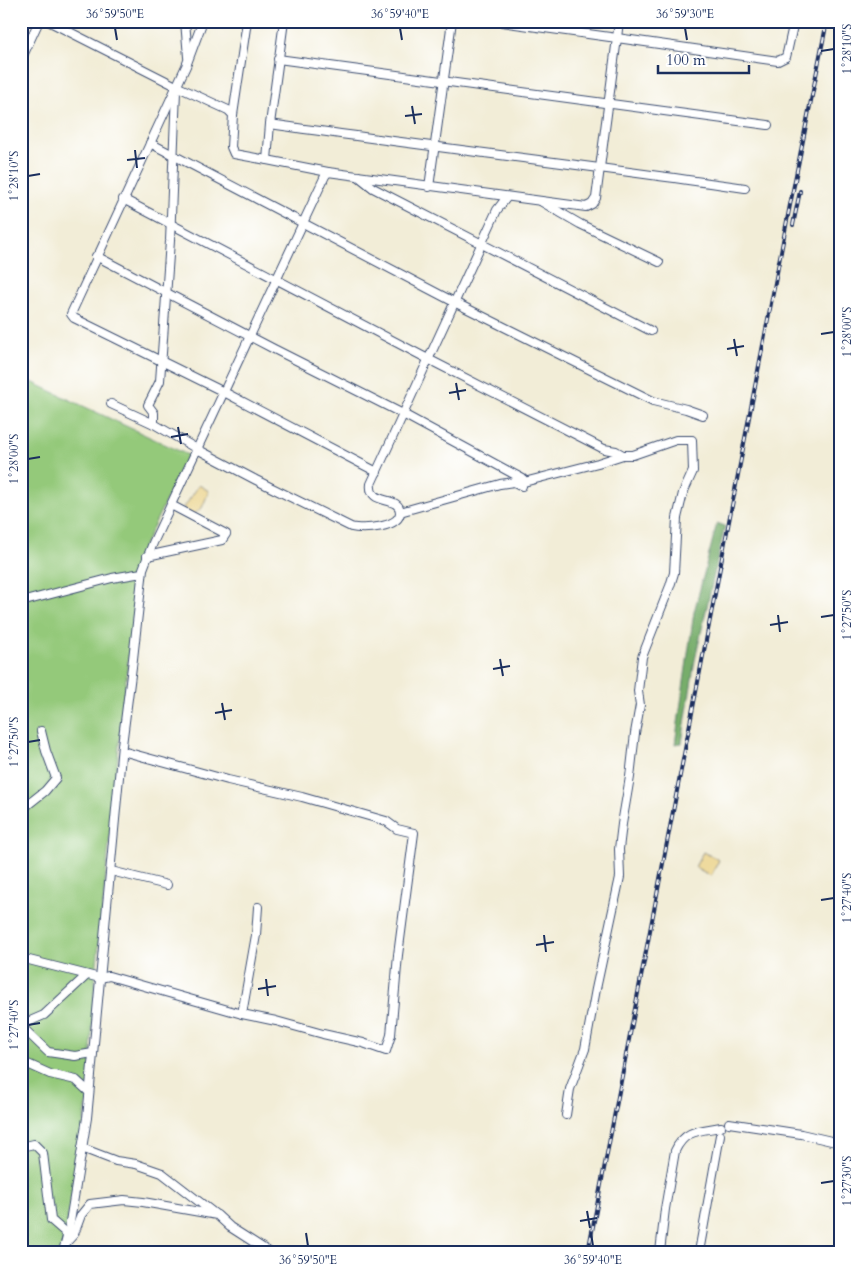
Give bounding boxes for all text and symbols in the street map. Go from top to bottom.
text: 36°59'50"E [86,6,144,22]
text: 36°59'40"E [371,6,429,22]
text: 36°59'30"E [656,6,714,22]
text: 1°28'10"S [839,24,855,74]
scale bar [658,42,750,74]
text: 100 m [666,50,706,70]
text: 1°28'10"S [6,151,22,201]
text: 1°28'00"S [839,307,855,357]
text: 1°28'00"S [6,434,22,484]
text: 1°27'50"S [839,590,855,640]
text: 1°27'50"S [6,717,22,767]
text: 1°27'40"S [839,873,855,923]
text: 1°27'40"S [6,1000,22,1050]
text: 1°27'30"S [839,1156,855,1206]
text: 36°59'50"E [279,1252,337,1268]
text: 36°59'40"E [564,1252,622,1268]

